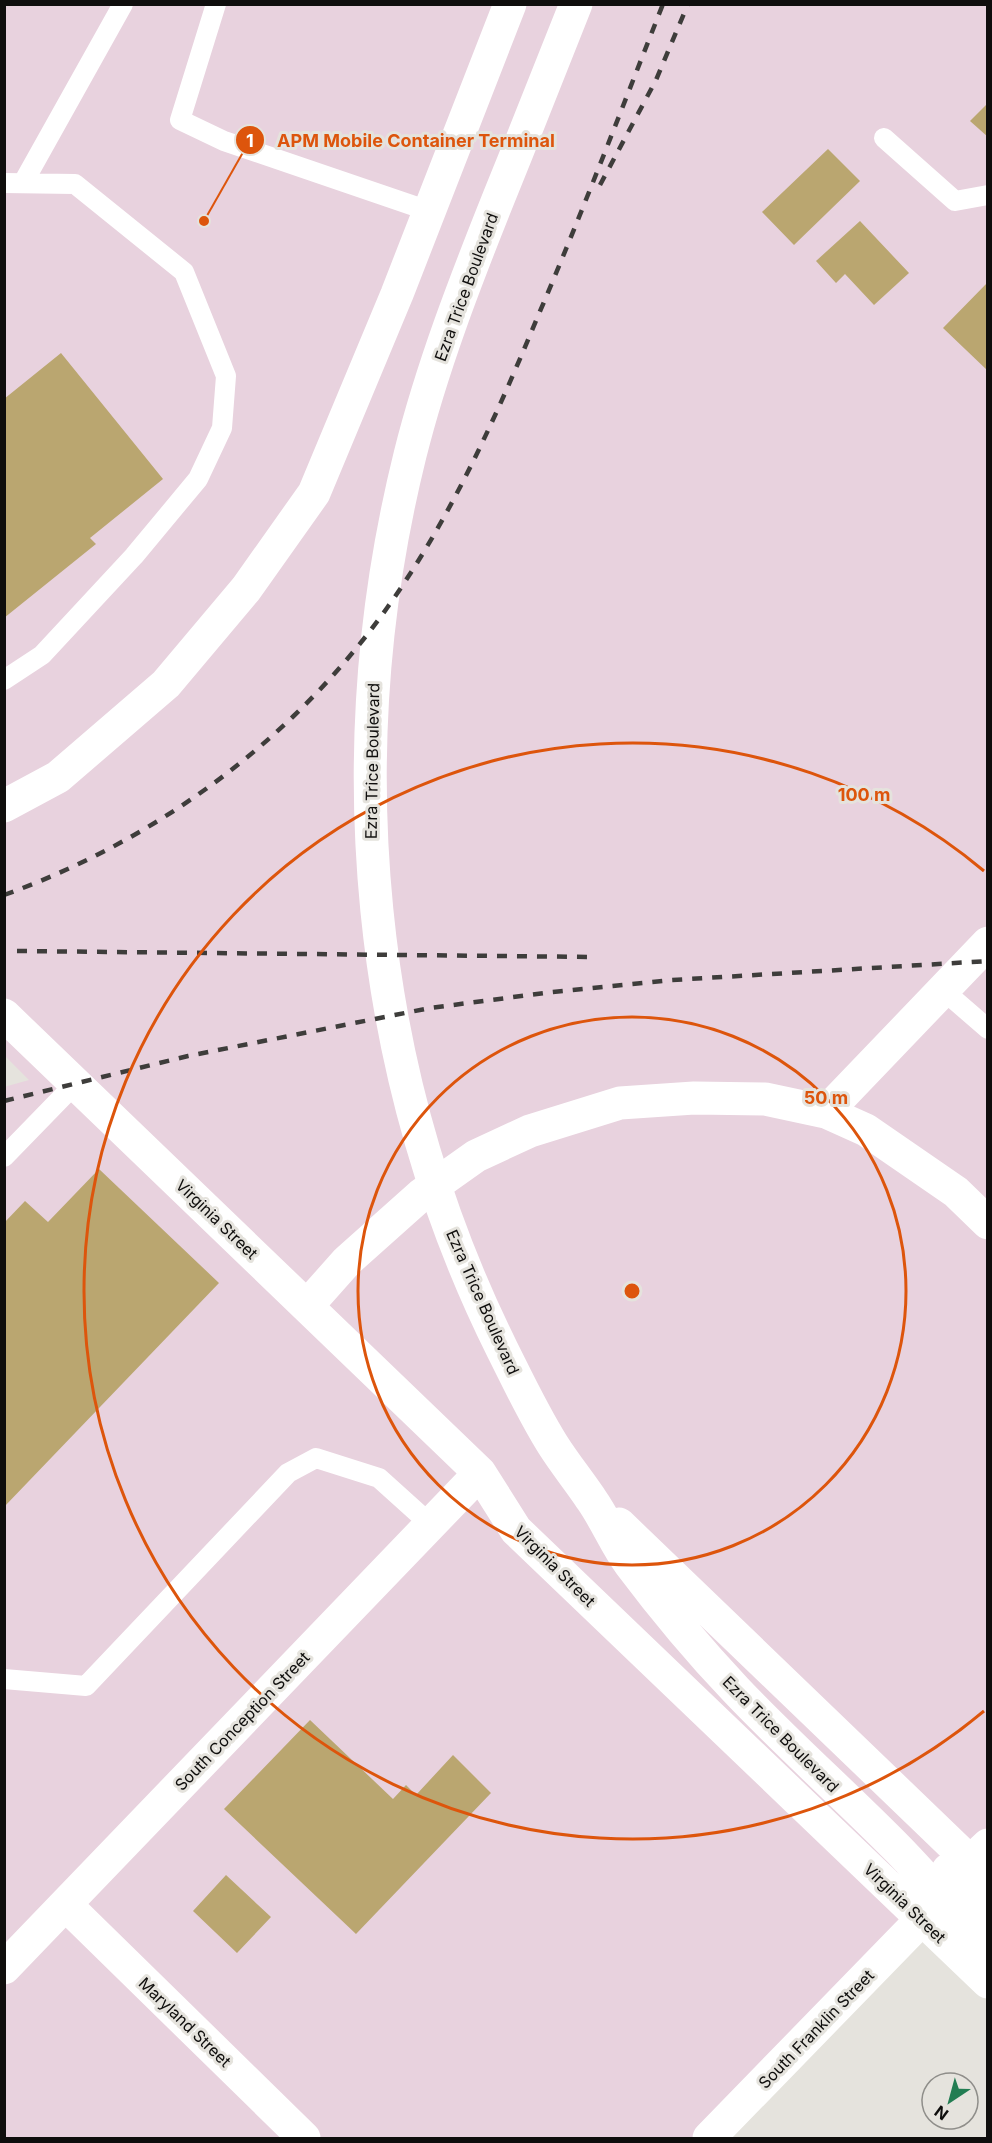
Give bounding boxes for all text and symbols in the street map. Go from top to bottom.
callout: APM Mobile Container Terminal [235,122,567,158]
text: 1 [246,130,254,151]
text: APM Mobile Container Terminal [277,130,555,151]
street label: Ezra Trice Boulevard [430,210,502,364]
street label: Ezra Trice Boulevard [361,683,383,839]
text: 100 m [838,784,890,805]
text: 50 m [804,1087,848,1108]
street label: Virginia Street [172,1175,262,1263]
street label: Ezra Trice Boulevard [442,1227,524,1377]
centre of rings [622,1281,642,1301]
street label: Virginia Street [510,1521,600,1611]
street label: South Conception Street [170,1647,314,1795]
street label: Ezra Trice Boulevard [719,1672,843,1796]
street label: Virginia Street [860,1859,950,1947]
street label: South Franklin Street [754,1965,878,2093]
street label: Maryland Street [135,1973,235,2071]
north arrow [920,2071,980,2131]
text: N [930,2101,952,2125]

